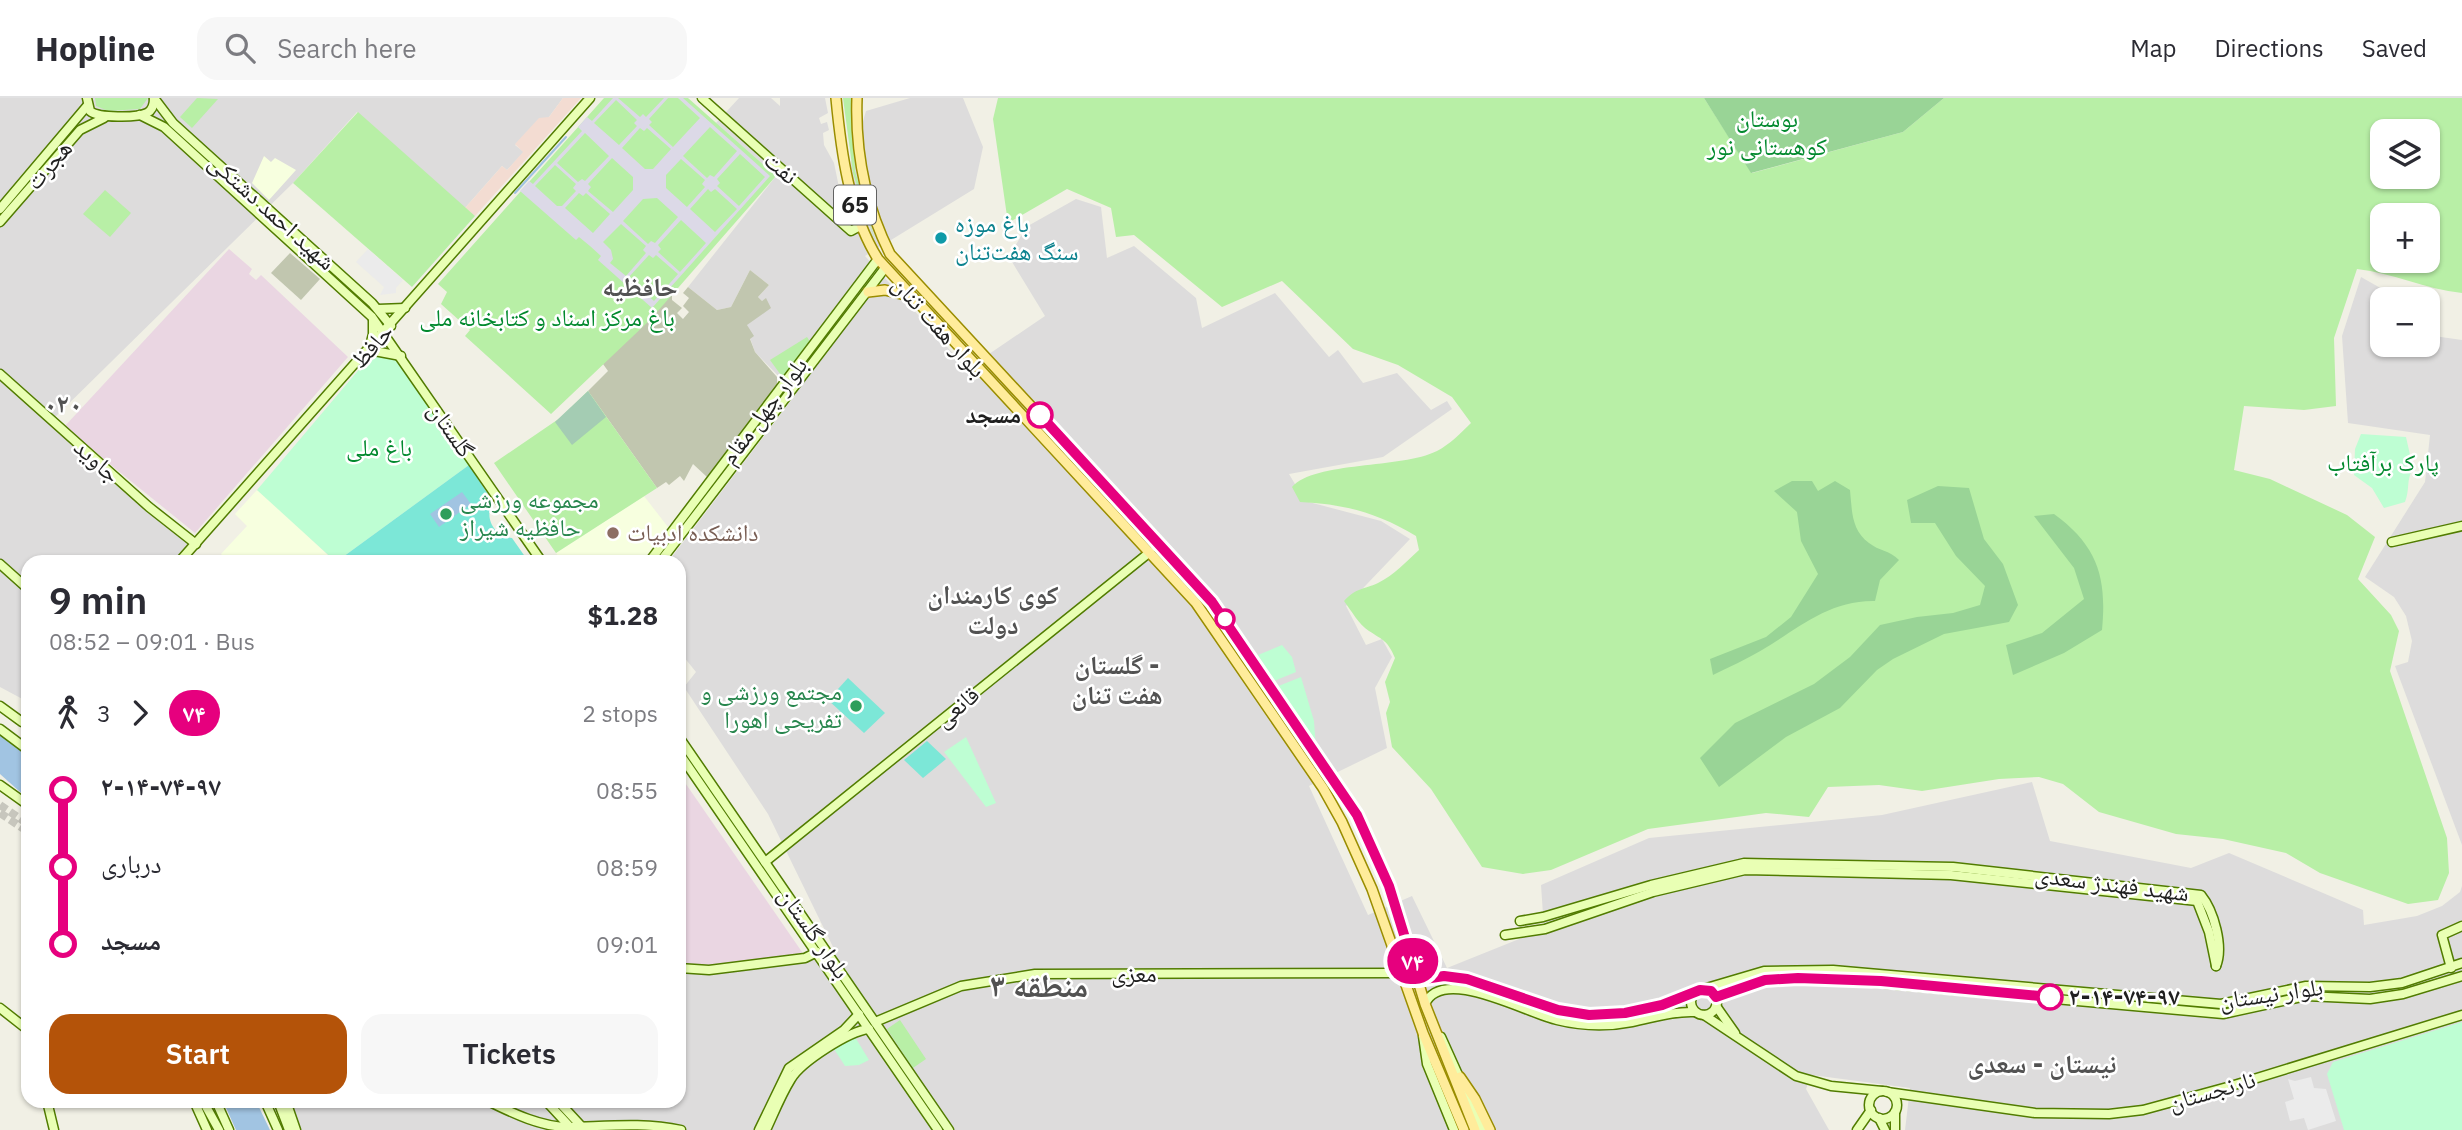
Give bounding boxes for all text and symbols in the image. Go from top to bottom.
search box [197,17,687,80]
text: Hopline [35,27,155,70]
icon: search [221,29,259,67]
text: Search here [277,31,417,65]
text: Map [2130,32,2176,64]
text: Directions [2214,32,2324,64]
text: Saved [2362,32,2427,64]
park label: بوستان کوهستانی نور [1706,102,1827,162]
map controls [2370,119,2440,357]
button: layers [2370,119,2440,189]
street label: هجرت [18,133,79,196]
street label: نفت [758,144,806,191]
street label: شهید احمد دشتکی [202,146,343,277]
road number: 65 [834,186,876,225]
button: + [2370,203,2440,273]
place label: باغ‌ موزه سنگ هفت‌تنان [955,207,1079,267]
marker: باغ‌ موزه سنگ هفت‌تنان [933,230,949,246]
district label: حافظیه [602,269,678,303]
street label: بلوار هفت تنان [886,269,994,384]
button: − [2370,287,2440,357]
park label: باغ مرکز اسناد و کتابخانه ملی [419,301,675,333]
street label: حافظ [343,316,400,375]
street label: بلوار چهل مقام [712,350,815,471]
district label: ۰۲۰ [44,386,82,420]
street label: گلستان [421,395,482,463]
place label: مسجد [966,398,1021,430]
marker: مسجد [1027,402,1053,428]
street label: جاوید [68,431,128,490]
park label: باغ ملی [346,431,412,463]
park label: پارک برآفتاب [2327,446,2439,478]
place label: مجموعه ورزشی حافظیه شیراز [459,483,599,543]
marker: مجموعه ورزشی حافظیه شیراز [438,506,454,522]
place label: دانشکده ادبیات [627,516,759,548]
marker: دانشکده ادبیات [605,525,621,541]
text: 9 min [49,575,147,624]
district label: کوی کارمندان دولت [927,577,1059,641]
text: $1.28 [588,598,658,632]
unlabelled marker [1215,609,1235,629]
text: 08:52 – 09:01 · Bus [49,626,255,656]
district label: گلستان - هفت تنان [1071,647,1163,711]
place label: مجتمع ورزشی و تفریحی اهورا [700,675,842,735]
street label: قانعی [927,678,986,734]
icon: walk [49,694,87,732]
icon: forward [121,694,159,732]
text: ۷۴ [183,697,206,729]
text: 3 [97,698,111,728]
text: 2 stops [582,698,658,728]
marker: مجتمع ورزشی و تفریحی اهورا [848,698,864,714]
text: ۲-۱۴-۷۴-۹۷ [101,769,221,803]
text: 08:55 [596,775,658,805]
text: درباری [101,846,162,880]
text: 08:59 [596,852,658,882]
street label: شهید فهندژ سعدی [2033,858,2191,908]
street label: بلوار گلستان [772,880,858,985]
text: مسجد [101,923,161,957]
text: 09:01 [596,929,658,959]
line badge: ۷۴ [1382,938,1444,984]
text: ۷۴ [1401,945,1425,977]
street label: معزی [1111,957,1157,989]
district label: منطقه ۳ [990,964,1088,1006]
street label: بلوار نیستان [2217,970,2325,1016]
place label: ۲-۱۴-۷۴-۹۷ [2069,980,2180,1012]
marker: ۲-۱۴-۷۴-۹۷ [2037,984,2063,1010]
button: Start [49,1014,347,1094]
button: Tickets [361,1014,658,1094]
district label: نیستان - سعدی [1968,1046,2116,1080]
street label: نارنجستان [2164,1062,2259,1118]

